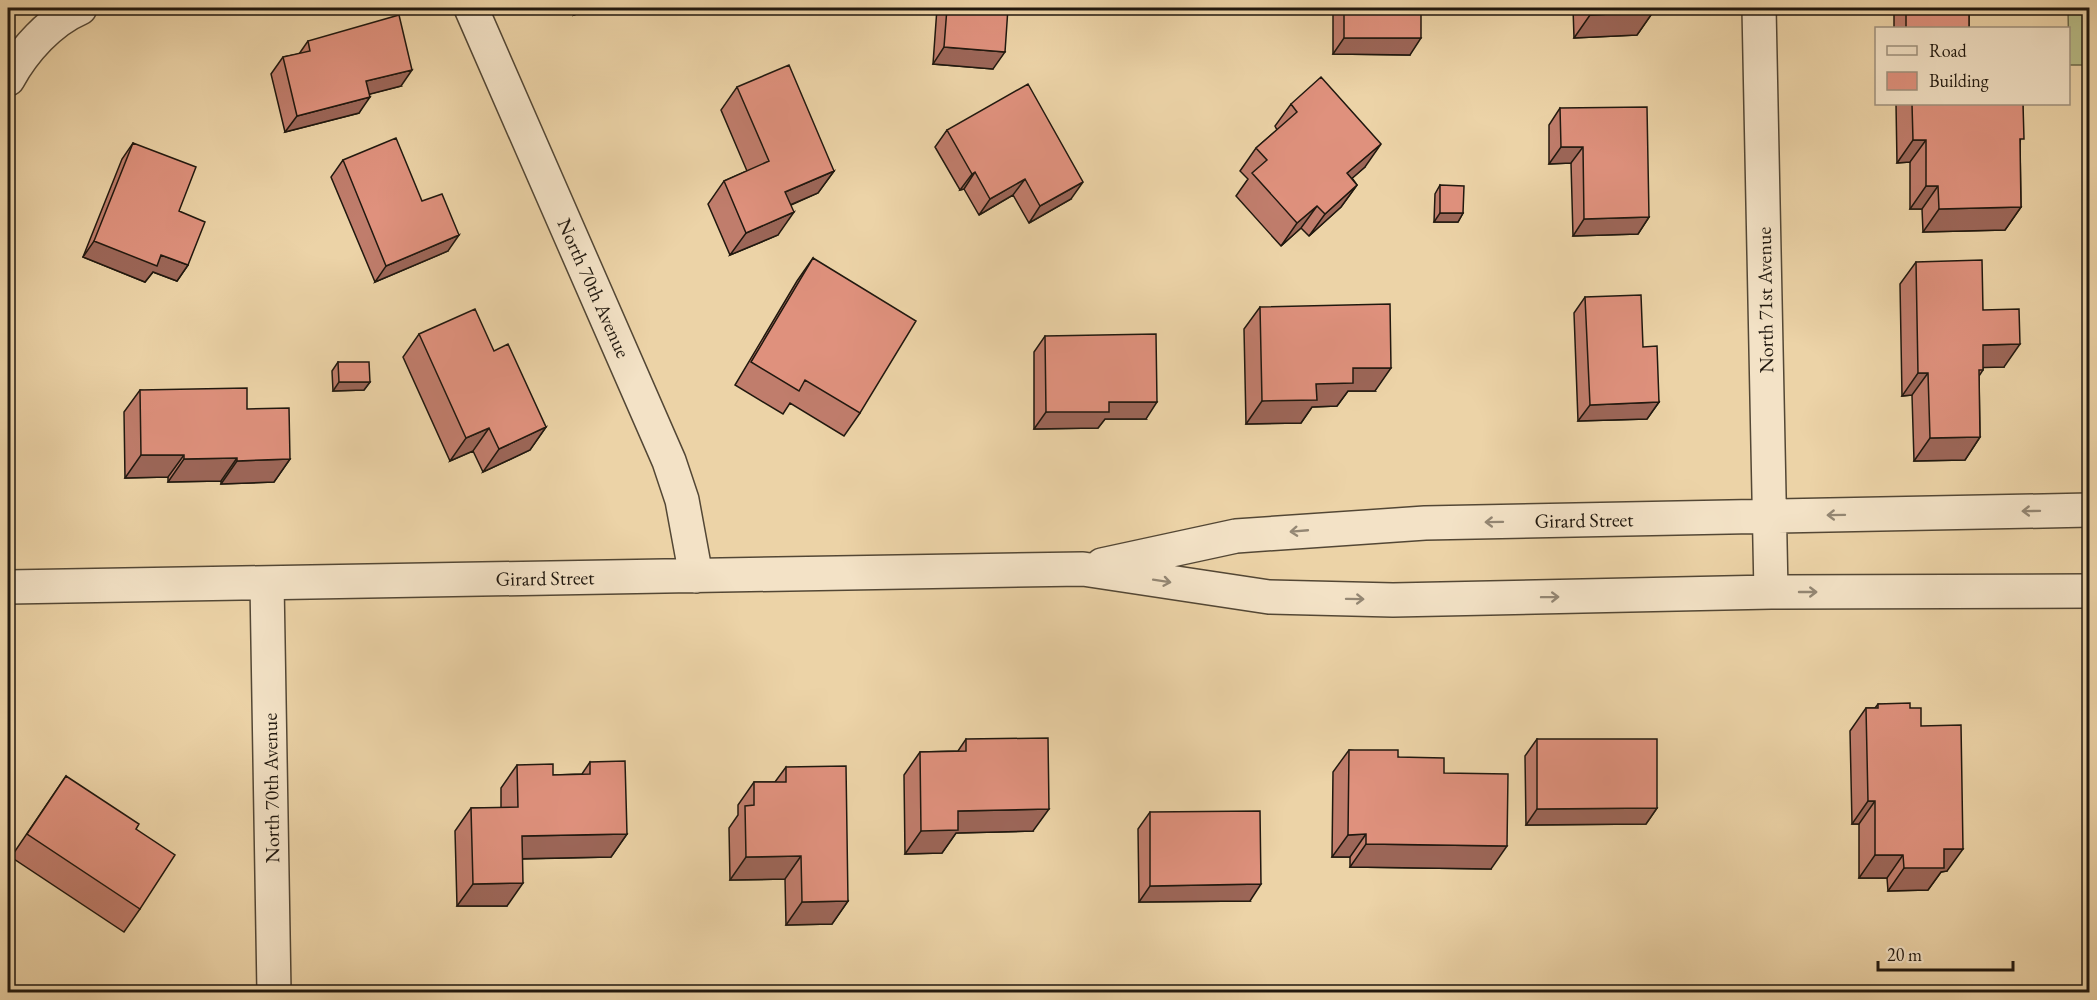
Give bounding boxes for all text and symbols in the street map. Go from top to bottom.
legend [1875,27,2070,105]
text: Road [1929,39,1968,62]
text: Building [1929,69,1989,92]
street label: North 70th Avenue [552,214,636,362]
street label: North 71st Avenue [1751,226,1779,373]
street label: Girard Street [1534,506,1634,534]
one-way arrow [2022,506,2042,517]
one-way arrow [1827,509,1847,521]
one-way arrow [1485,516,1505,528]
one-way arrow [1290,526,1310,537]
street label: Girard Street [495,564,595,592]
one-way arrow [1151,575,1171,586]
one-way arrow [1798,586,1818,598]
one-way arrow [1540,591,1560,603]
one-way arrow [1345,594,1365,605]
street label: North 70th Avenue [257,712,285,863]
scale bar [1878,934,2013,972]
text: 20 m [1887,943,1922,966]

